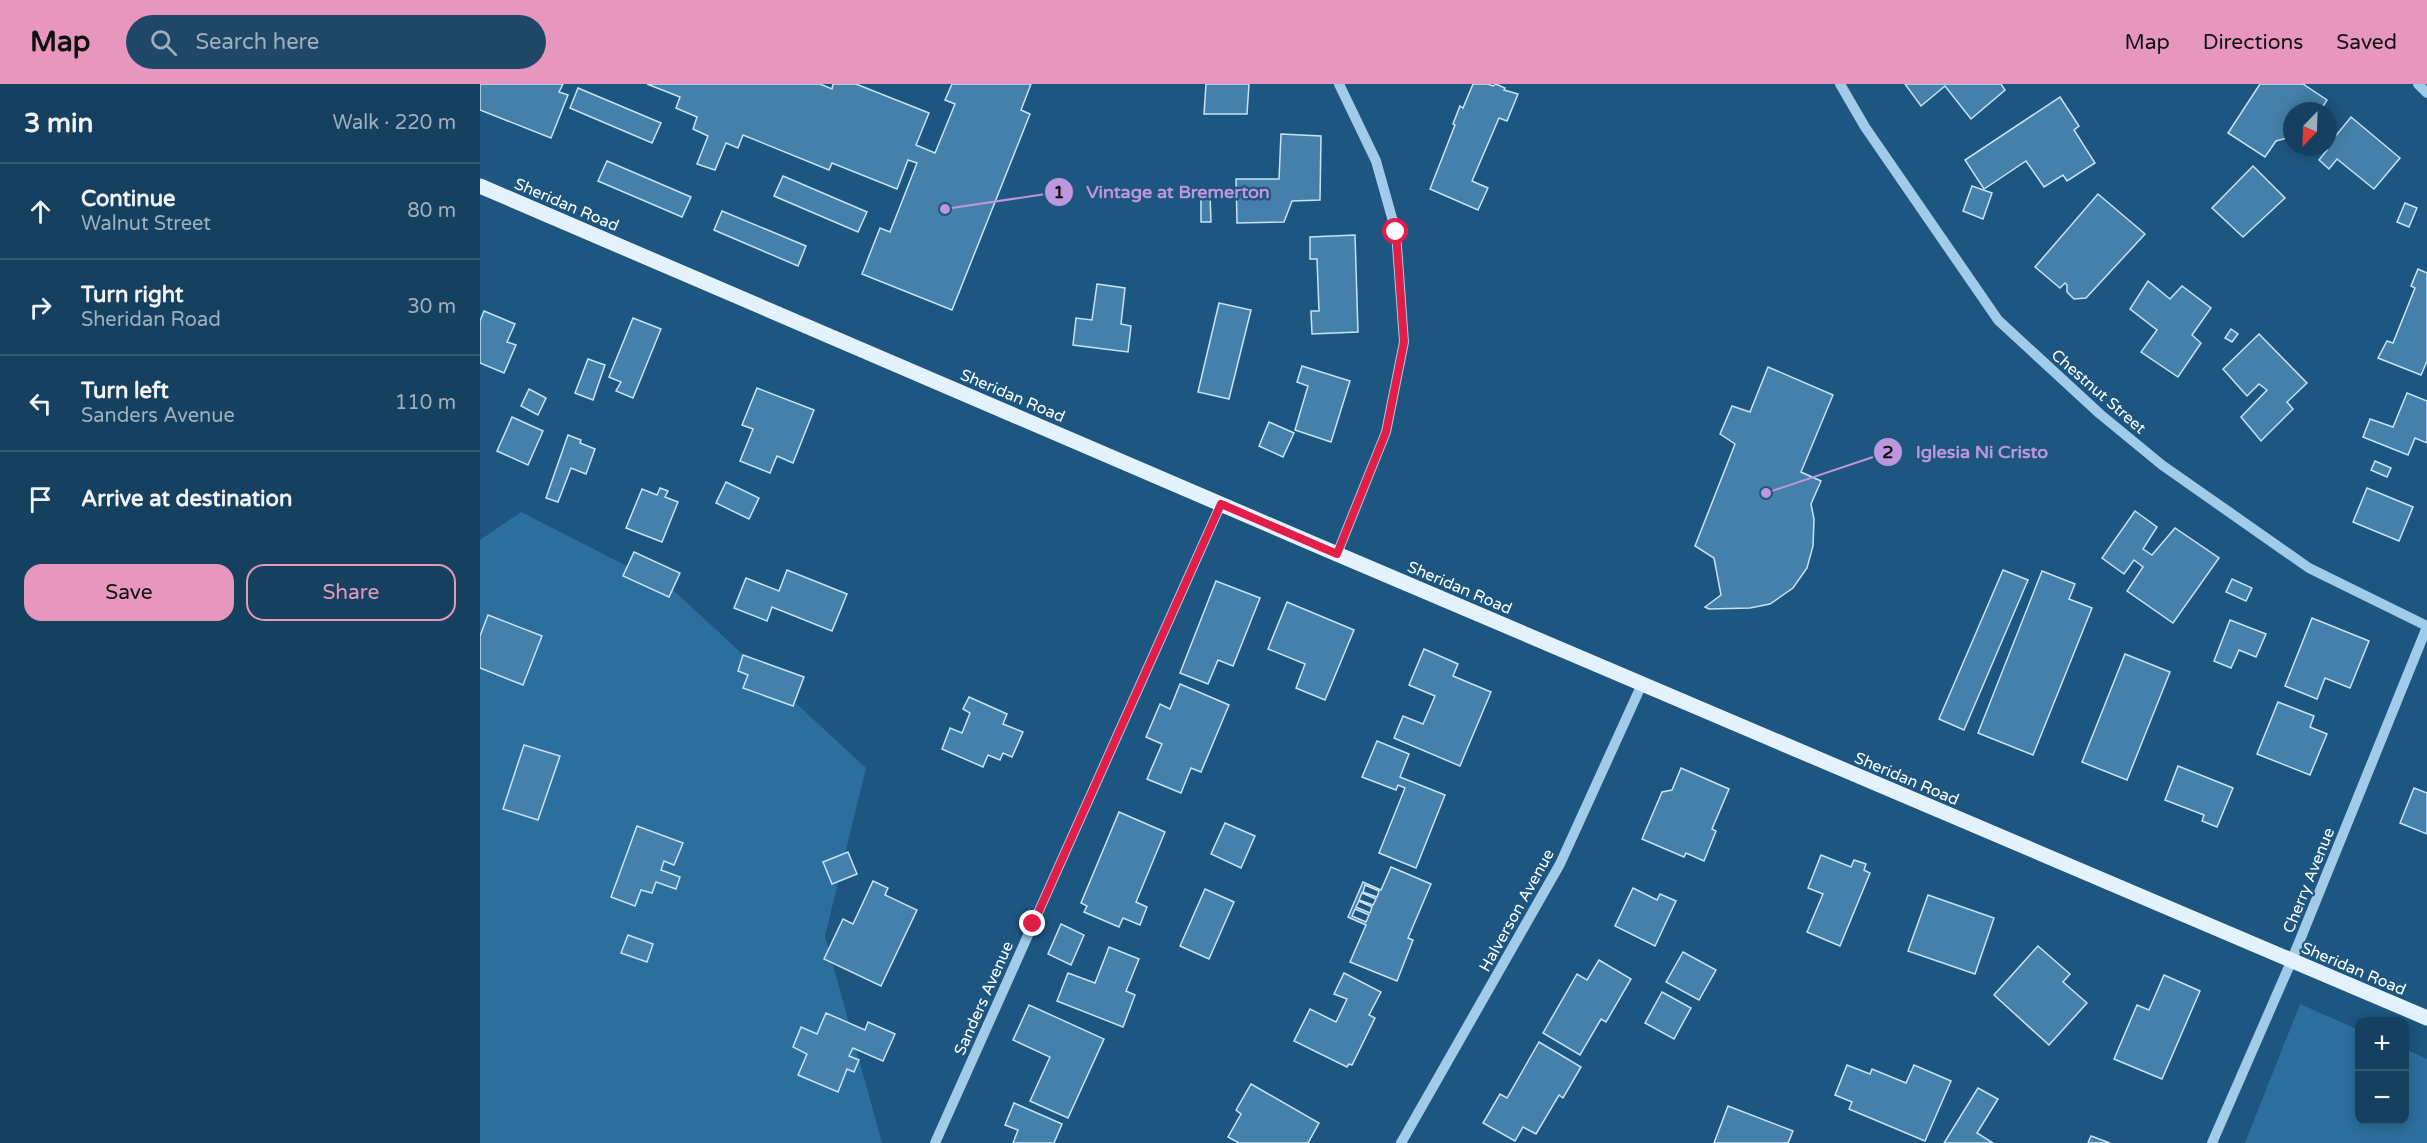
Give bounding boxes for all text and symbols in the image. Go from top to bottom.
search box [126,15,546,69]
text: Map [30,25,90,59]
icon: search [147,26,180,59]
text: Search here [195,29,319,55]
text: Map [2124,30,2170,55]
text: Directions [2203,30,2303,55]
text: Saved [2336,30,2397,55]
north arrow [2283,102,2337,156]
text: 3 min [24,108,93,139]
text: Walk · 220 m [333,111,456,135]
street label: Sheridan Road [511,174,622,236]
callout: Vintage at Bremerton [1044,174,1282,210]
text: 1 [1053,181,1065,203]
text: Vintage at Bremerton [1086,181,1270,203]
text: Continue [81,186,176,212]
icon: ahead [24,195,57,228]
text: 80 m [407,199,456,223]
text: Walnut Street [81,212,211,236]
route start [1382,218,1408,244]
text: Turn right [81,282,183,308]
icon: right [24,291,57,324]
text: 30 m [407,295,456,319]
text: Sheridan Road [81,308,221,332]
street label: Chestnut Street [2047,345,2150,438]
street label: Sheridan Road [957,365,1068,427]
text: Turn left [81,378,169,404]
icon: left [24,387,57,420]
text: 110 m [395,391,456,415]
text: Sanders Avenue [81,404,235,428]
callout: Iglesia Ni Cristo [1873,434,2060,470]
text: 2 [1882,441,1894,463]
text: Iglesia Ni Cristo [1916,441,2048,463]
icon: arrive [24,483,57,516]
text: Arrive at destination [81,486,292,512]
street label: Sheridan Road [1404,557,1515,619]
button: Save [24,564,234,621]
button: Share [246,564,456,621]
street label: Sheridan Road [1851,748,1962,810]
street label: Cherry Avenue [2279,825,2339,936]
street label: Halverson Avenue [1475,846,1559,975]
route end [1019,910,1045,936]
street label: Sanders Avenue [950,938,1018,1059]
street label: Sheridan Road [2298,938,2409,1000]
map controls [2355,1017,2409,1125]
button: + [2355,1017,2409,1071]
button: − [2355,1071,2409,1125]

